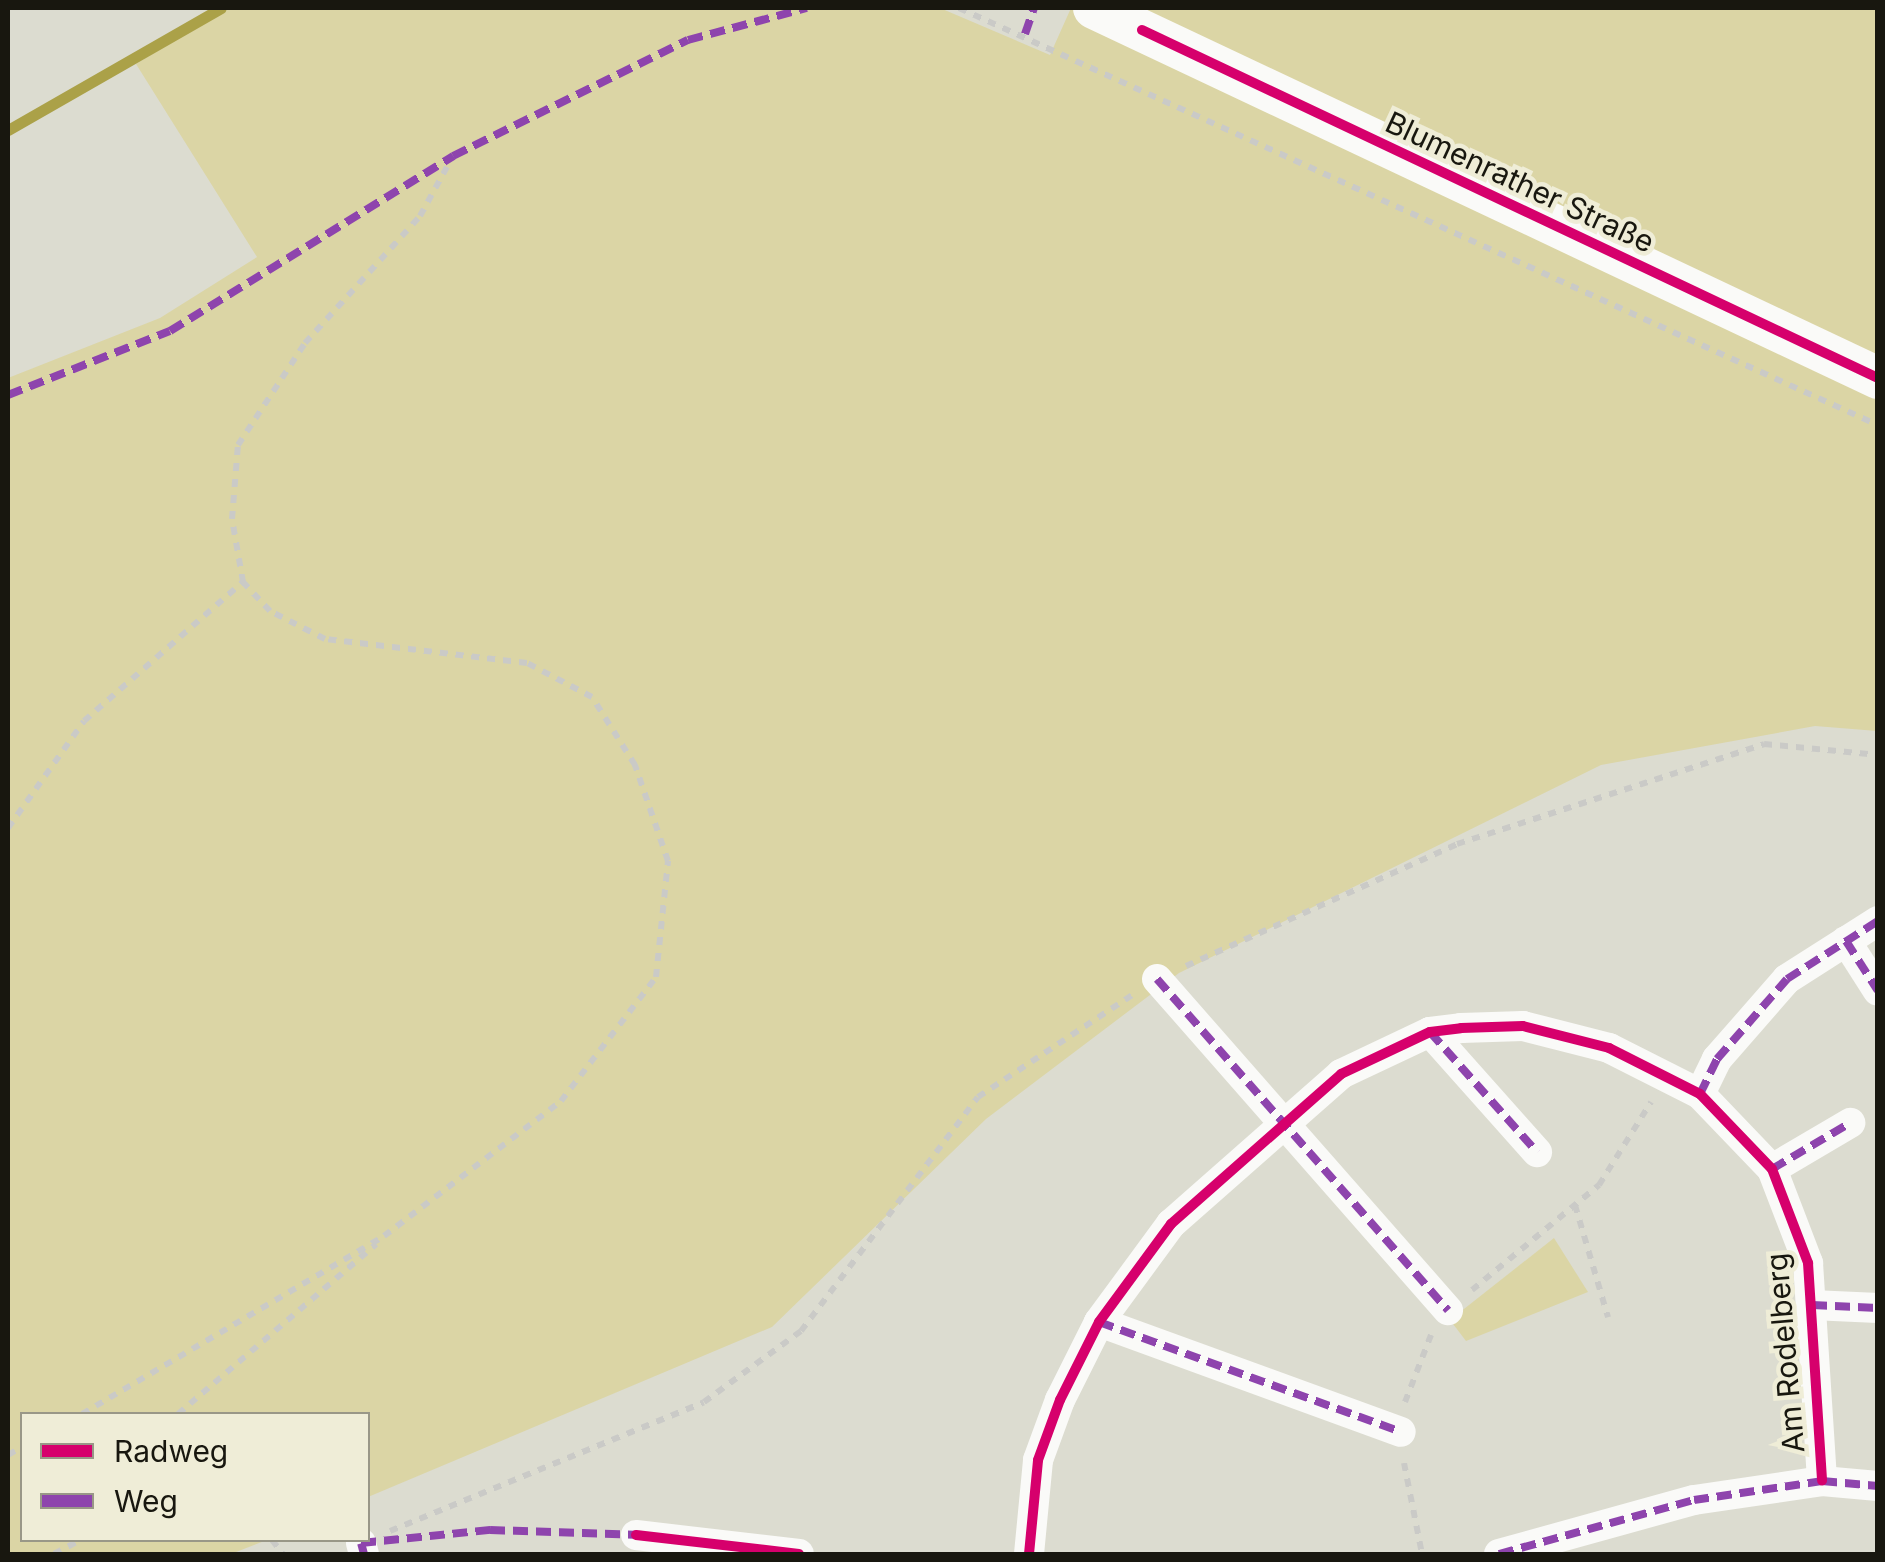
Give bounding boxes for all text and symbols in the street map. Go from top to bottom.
street label: Blumenrather Straße [1380,104,1660,260]
street label: Am Rodelberg [1758,1252,1812,1454]
legend [20,1412,370,1542]
text: Radweg [114,1433,228,1469]
text: Weg [114,1483,178,1519]

